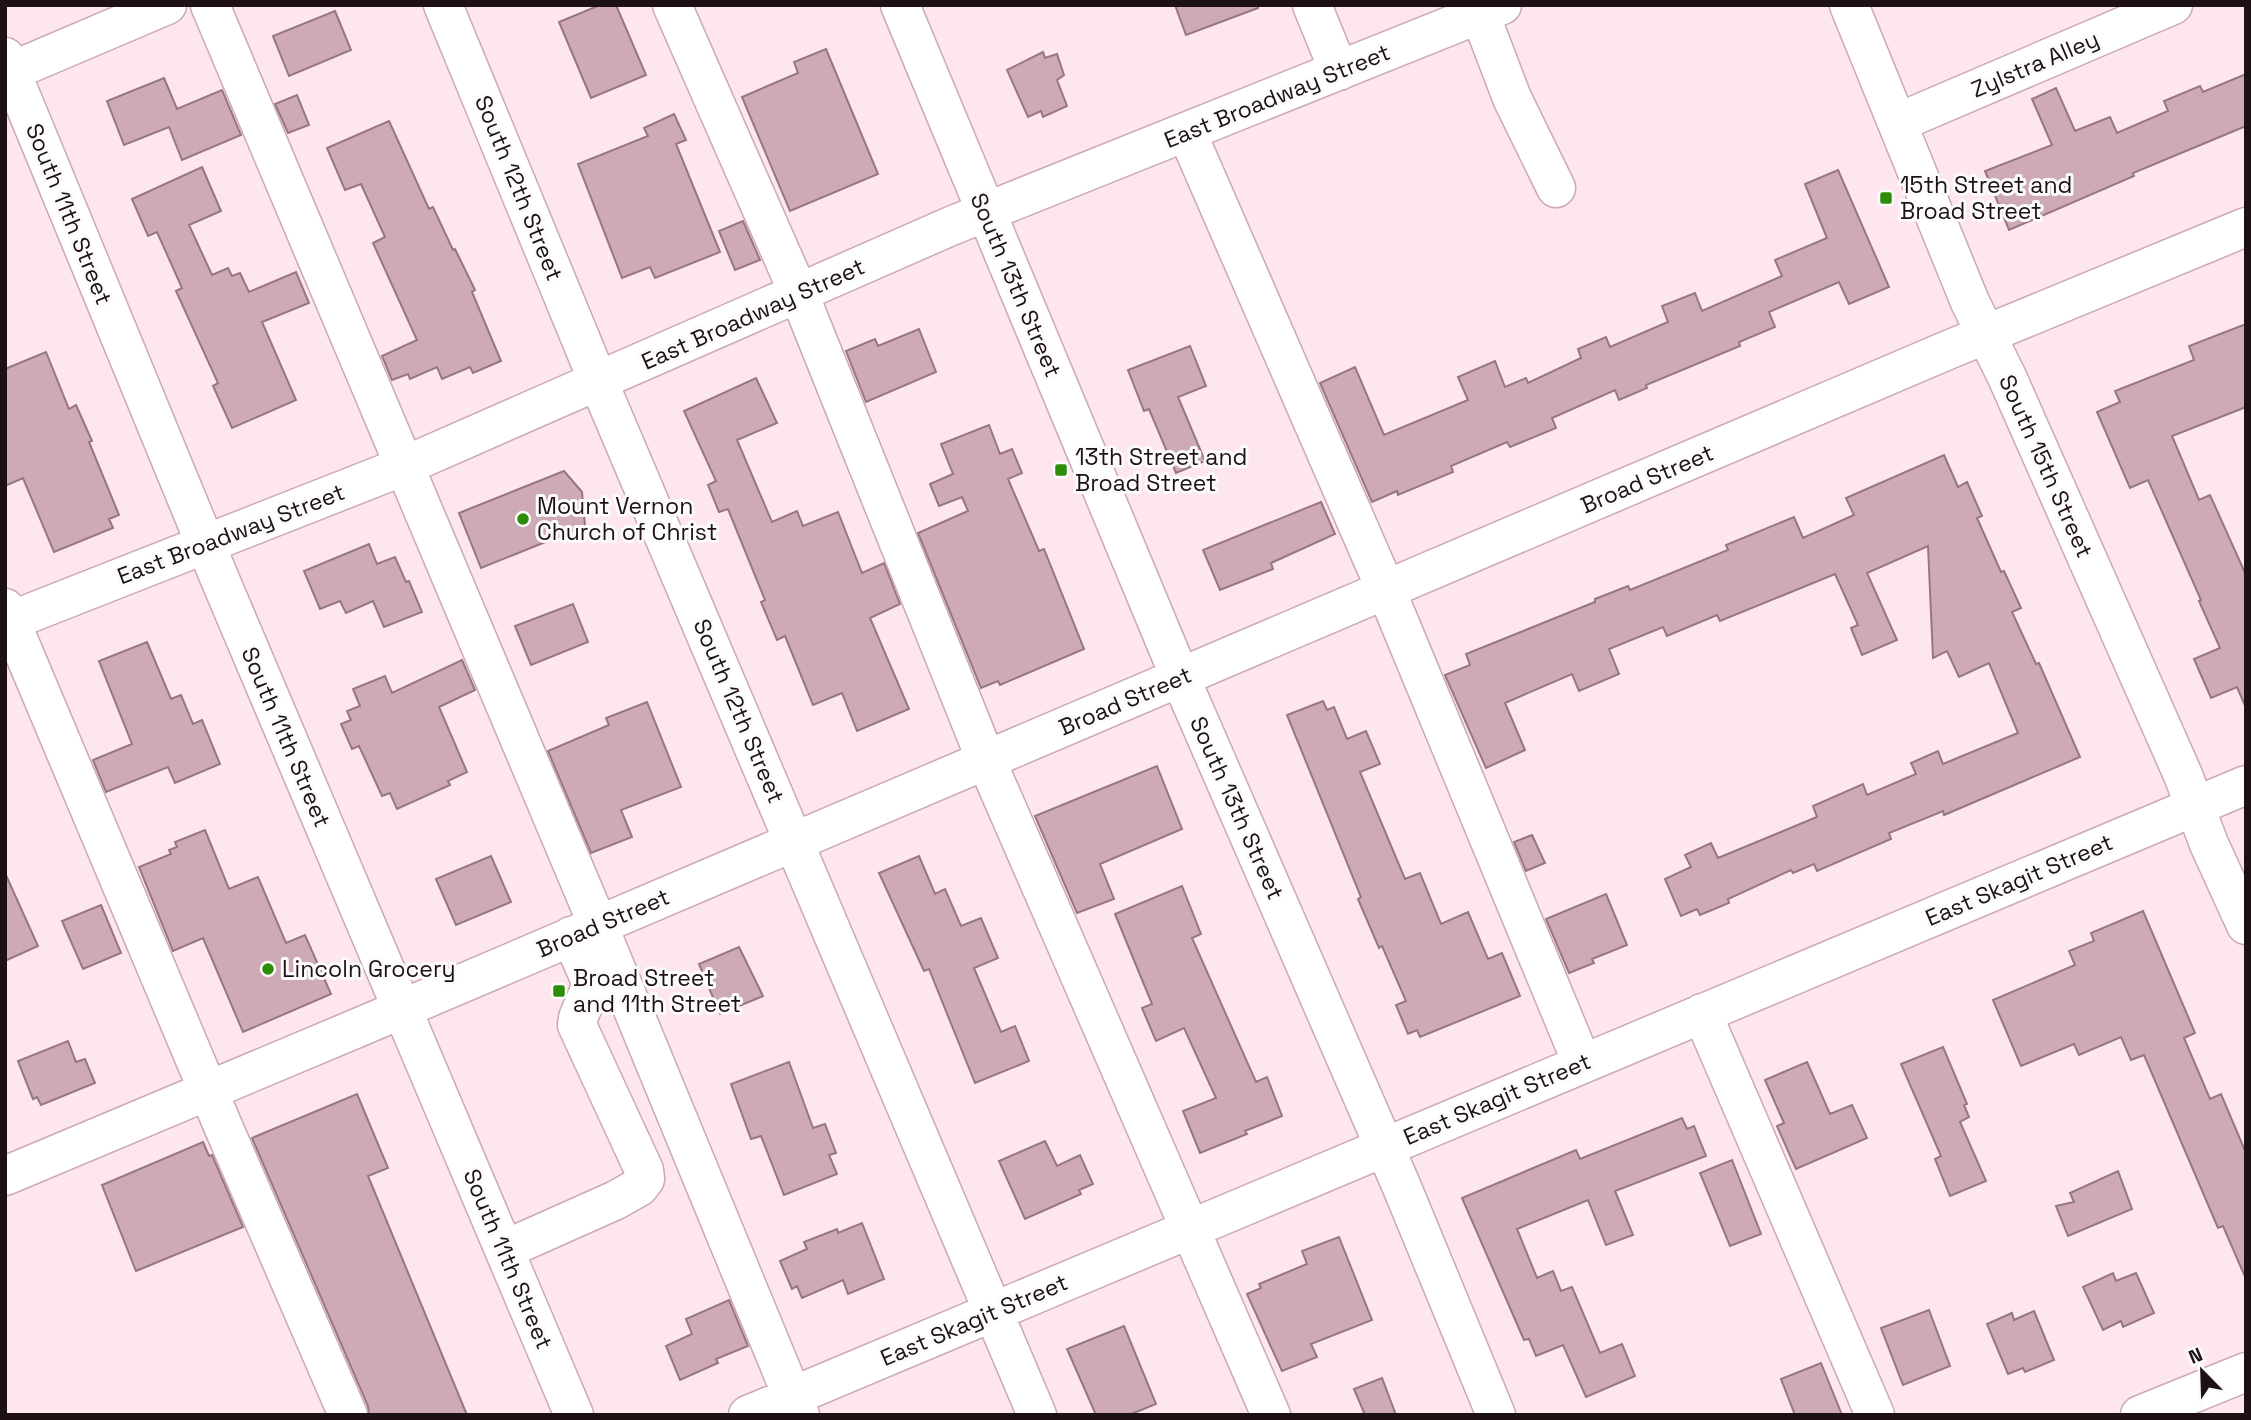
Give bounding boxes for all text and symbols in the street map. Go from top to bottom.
street label: Zylstra Alley [1967,24,2103,104]
street label: East Broadway Street [1160,37,1394,155]
street label: South 12th Street [468,91,570,285]
street label: South 11th Street [19,119,119,309]
place label: 15th Street and Broad Street [1900,170,2072,226]
street label: South 13th Street [964,188,1068,382]
marker: 15th Street and Broad Street [1878,190,1894,206]
street label: East Broadway Street [637,251,869,377]
street label: South 15th Street [1992,370,2100,562]
street label: Broad Street [1576,438,1718,520]
place label: 13th Street and Broad Street [1075,442,1247,498]
marker: 13th Street and Broad Street [1053,462,1069,478]
street label: East Broadway Street [113,477,349,591]
place label: Mount Vernon Church of Christ [537,491,717,547]
marker: Mount Vernon Church of Christ [515,511,531,527]
street label: South 12th Street [687,614,791,808]
street label: South 11th Street [234,642,338,832]
street label: Broad Street [1054,660,1196,742]
street label: South 13th Street [1183,712,1291,904]
street label: East Skagit Street [1921,827,2117,933]
street label: Broad Street [532,882,674,964]
place label: Lincoln Grocery [282,954,456,984]
marker: Lincoln Grocery [260,961,276,977]
place label: Broad Street and 11th Street [573,963,741,1019]
marker: Broad Street and 11th Street [551,983,567,999]
street label: East Skagit Street [1399,1046,1595,1152]
street label: South 11th Street [456,1164,560,1354]
street label: East Skagit Street [876,1267,1072,1373]
north arrow [2167,1336,2237,1406]
text: N [2185,1342,2206,1370]

